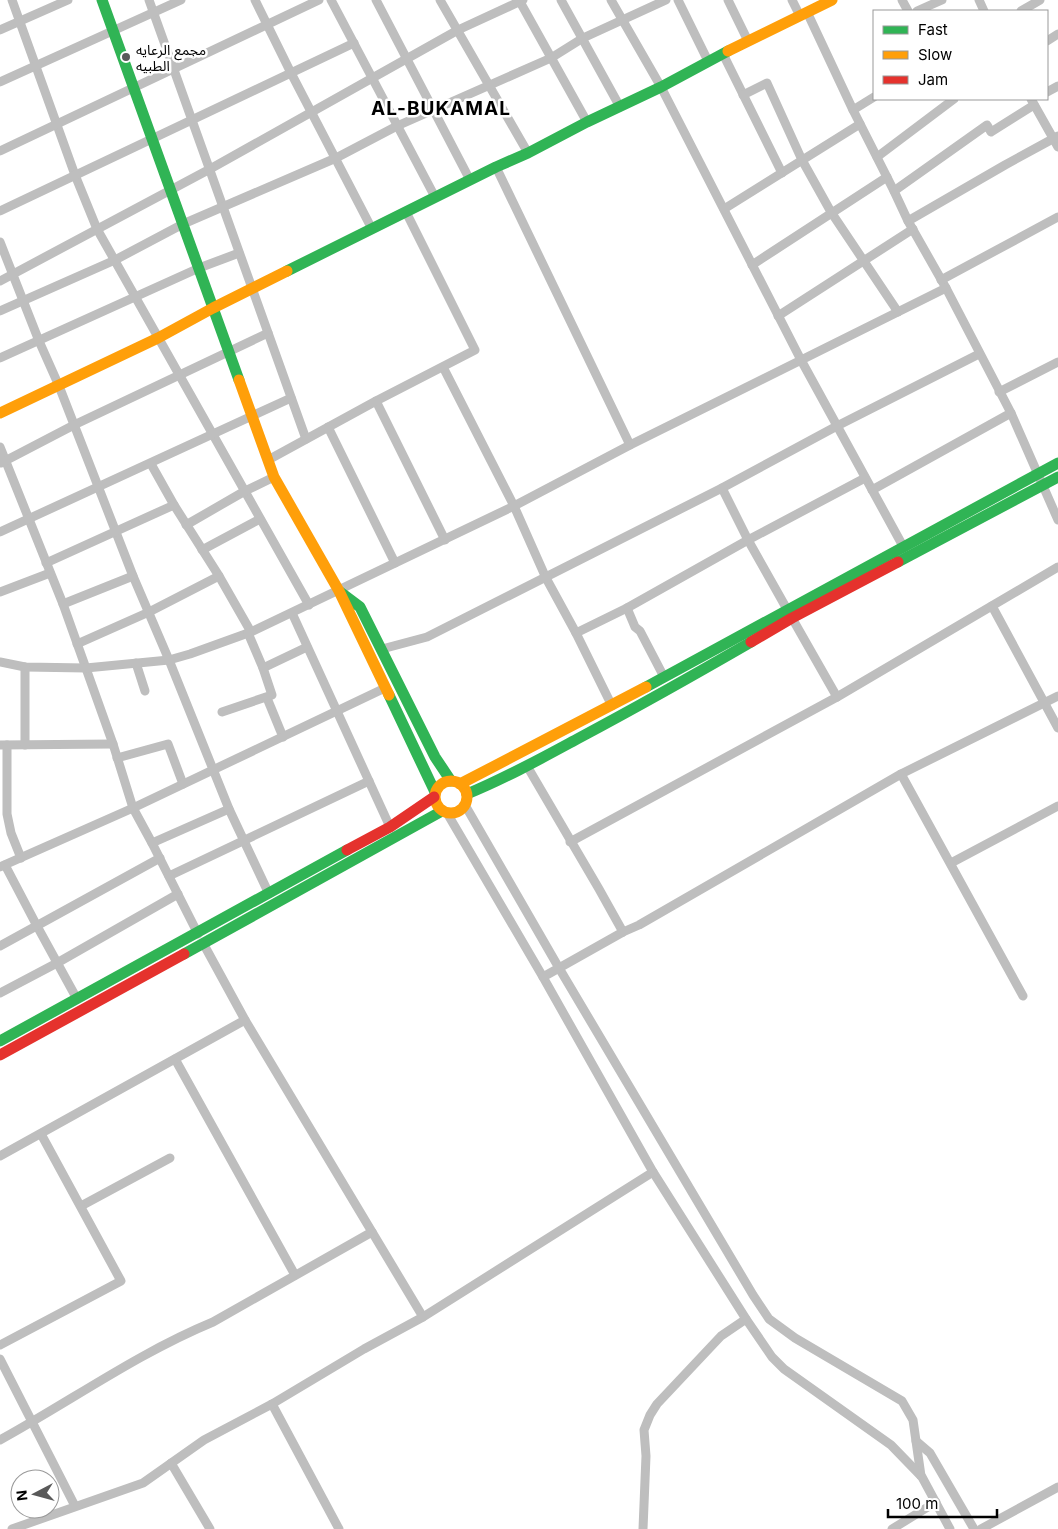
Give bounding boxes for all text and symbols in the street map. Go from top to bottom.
legend [873,10,1048,100]
text: Fast [918,20,948,39]
place label: مجمع الرعايه الطبيه [136,41,206,74]
text: Slow [918,45,952,64]
marker: مجمع الرعايه الطبيه [120,51,132,63]
text: Jam [918,70,948,89]
district label: AL-BUKAMAL [371,97,511,120]
north arrow [10,1469,60,1519]
scale bar [888,1486,997,1518]
text: N [13,1489,31,1502]
text: 100 m [896,1494,938,1513]

